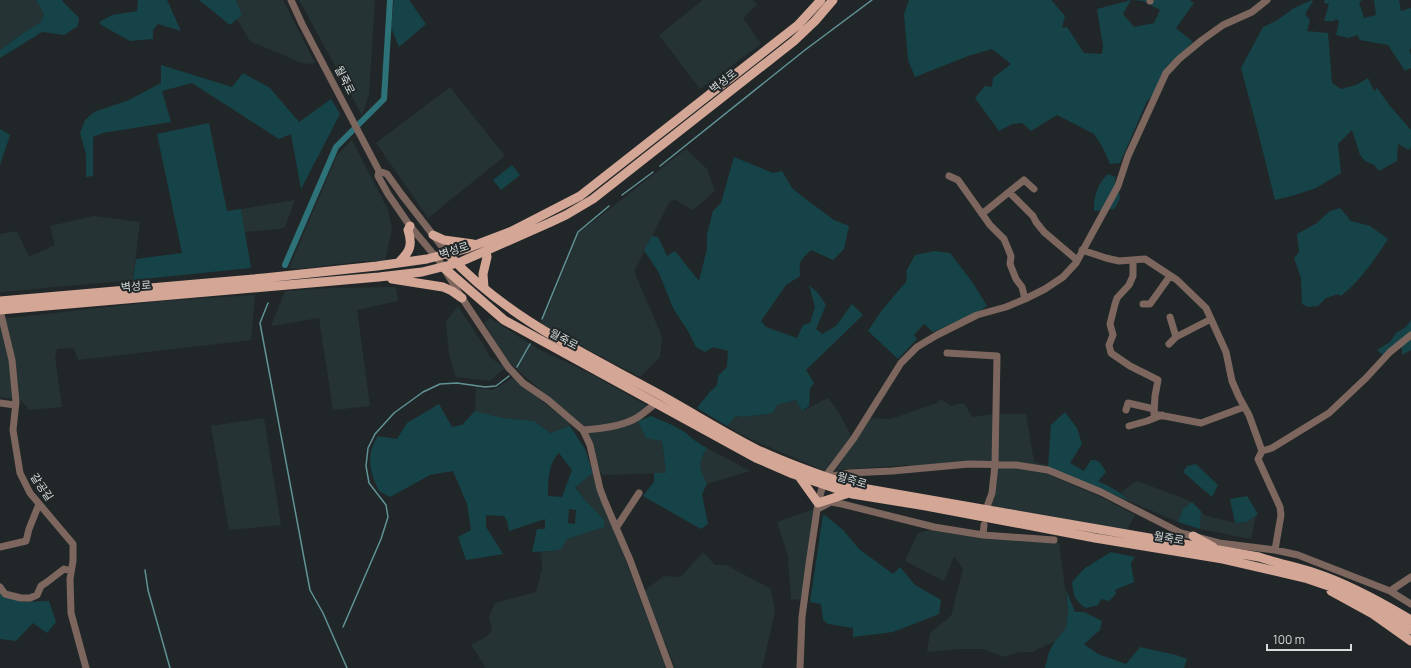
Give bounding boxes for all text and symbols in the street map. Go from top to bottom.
street label: 월죽로 [332,63,359,97]
street label: 벽성로 [706,65,739,96]
street label: 벽성로 [437,238,471,261]
street label: 벽성로 [120,277,152,294]
street label: 월죽로 [547,325,581,352]
street label: 월죽로 [835,468,869,491]
street label: 갈공길 [28,470,57,503]
street label: 월죽로 [1153,528,1185,547]
scale bar [1267,626,1351,652]
text: 100 m [1273,631,1305,648]

